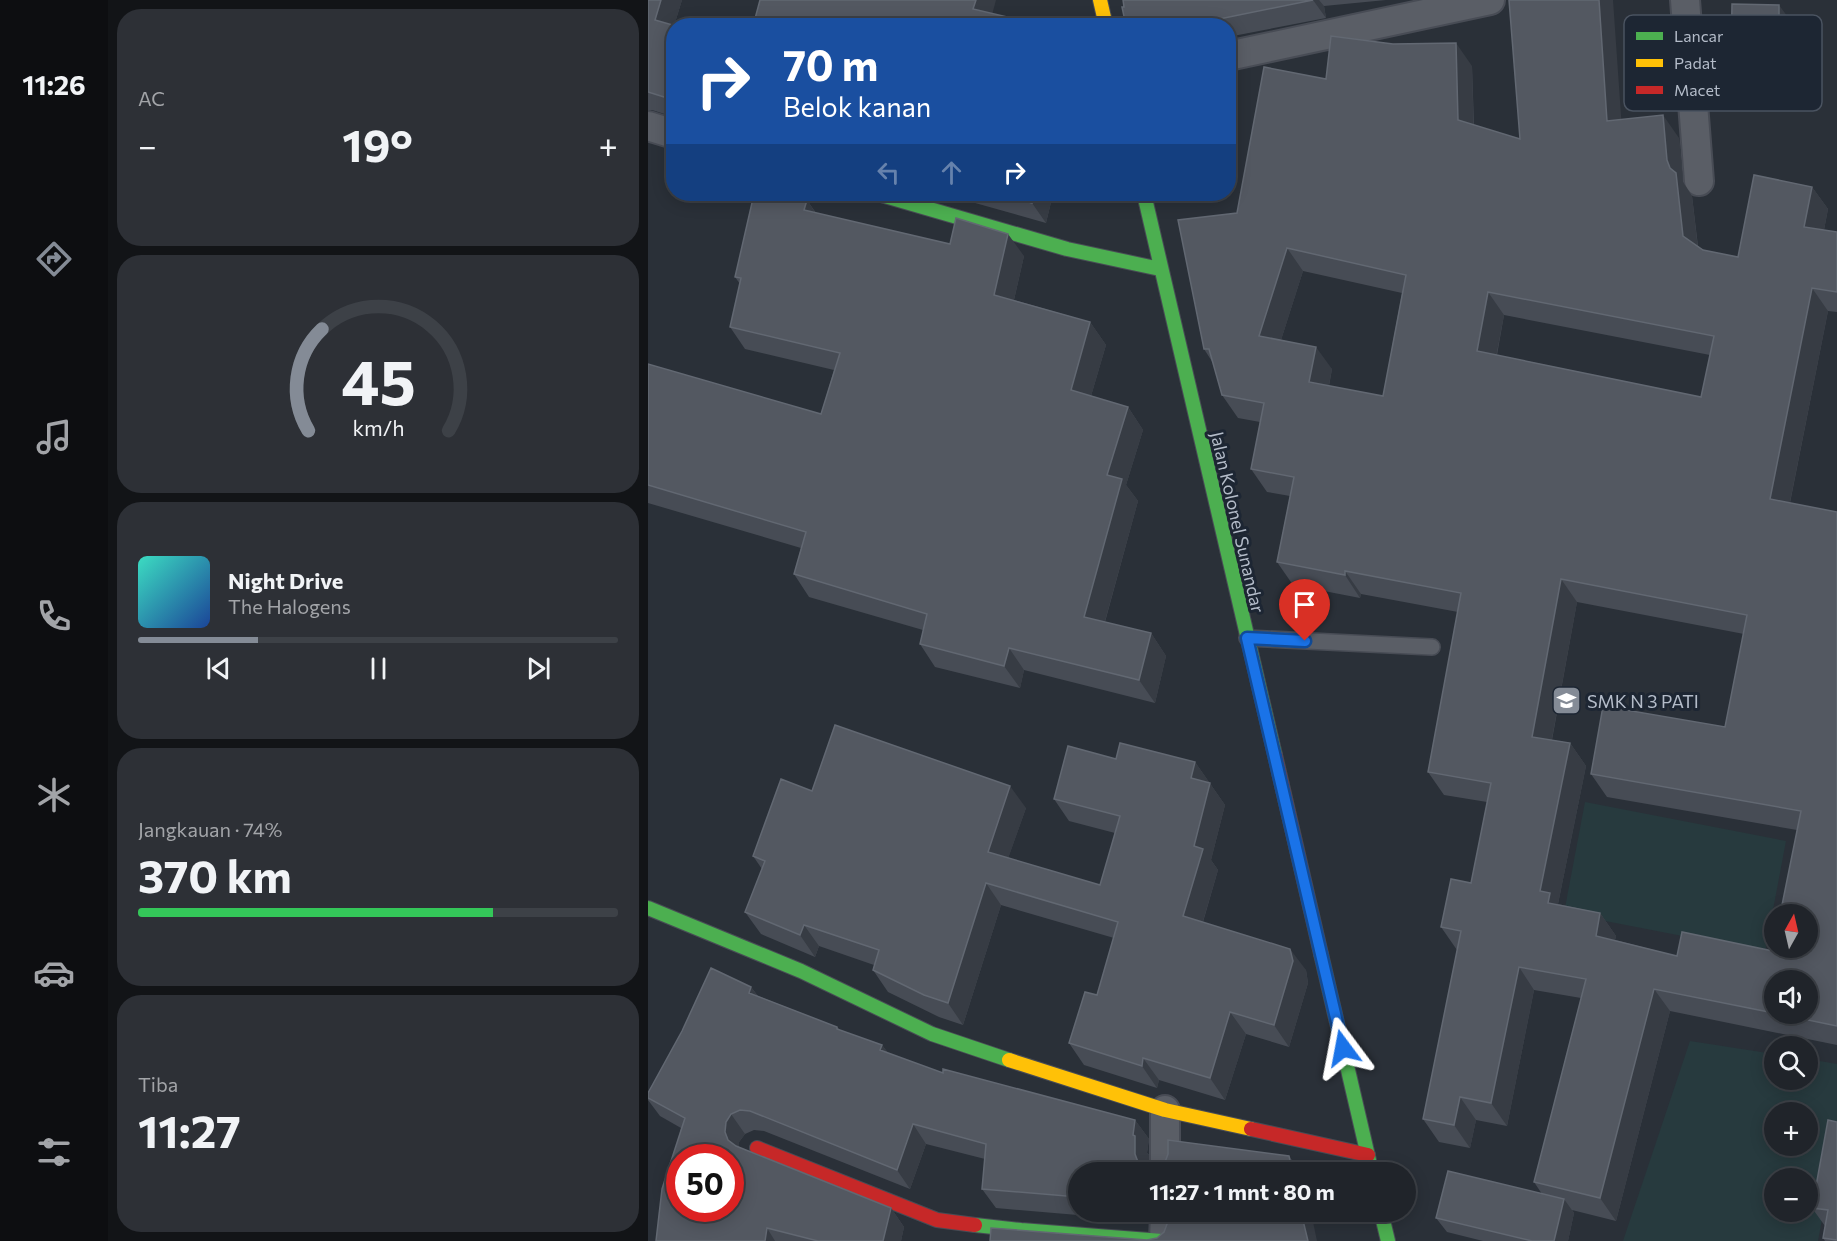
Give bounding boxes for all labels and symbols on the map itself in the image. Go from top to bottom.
legend [1624,15,1822,111]
text: Lancar [1674,26,1724,45]
text: Padat [1674,53,1717,72]
text: Macet [1674,80,1721,99]
street label: Jalan Kolonel Sunandar [1206,429,1270,615]
pin [1279,579,1330,641]
school or university icon: SMK N 3 PATI [1550,685,1582,717]
place label: SMK N 3 PATI [1587,690,1699,712]
north arrow [1764,904,1818,958]
position arrow [1311,1016,1375,1080]
speed limit sign: 50 [666,1144,744,1222]

